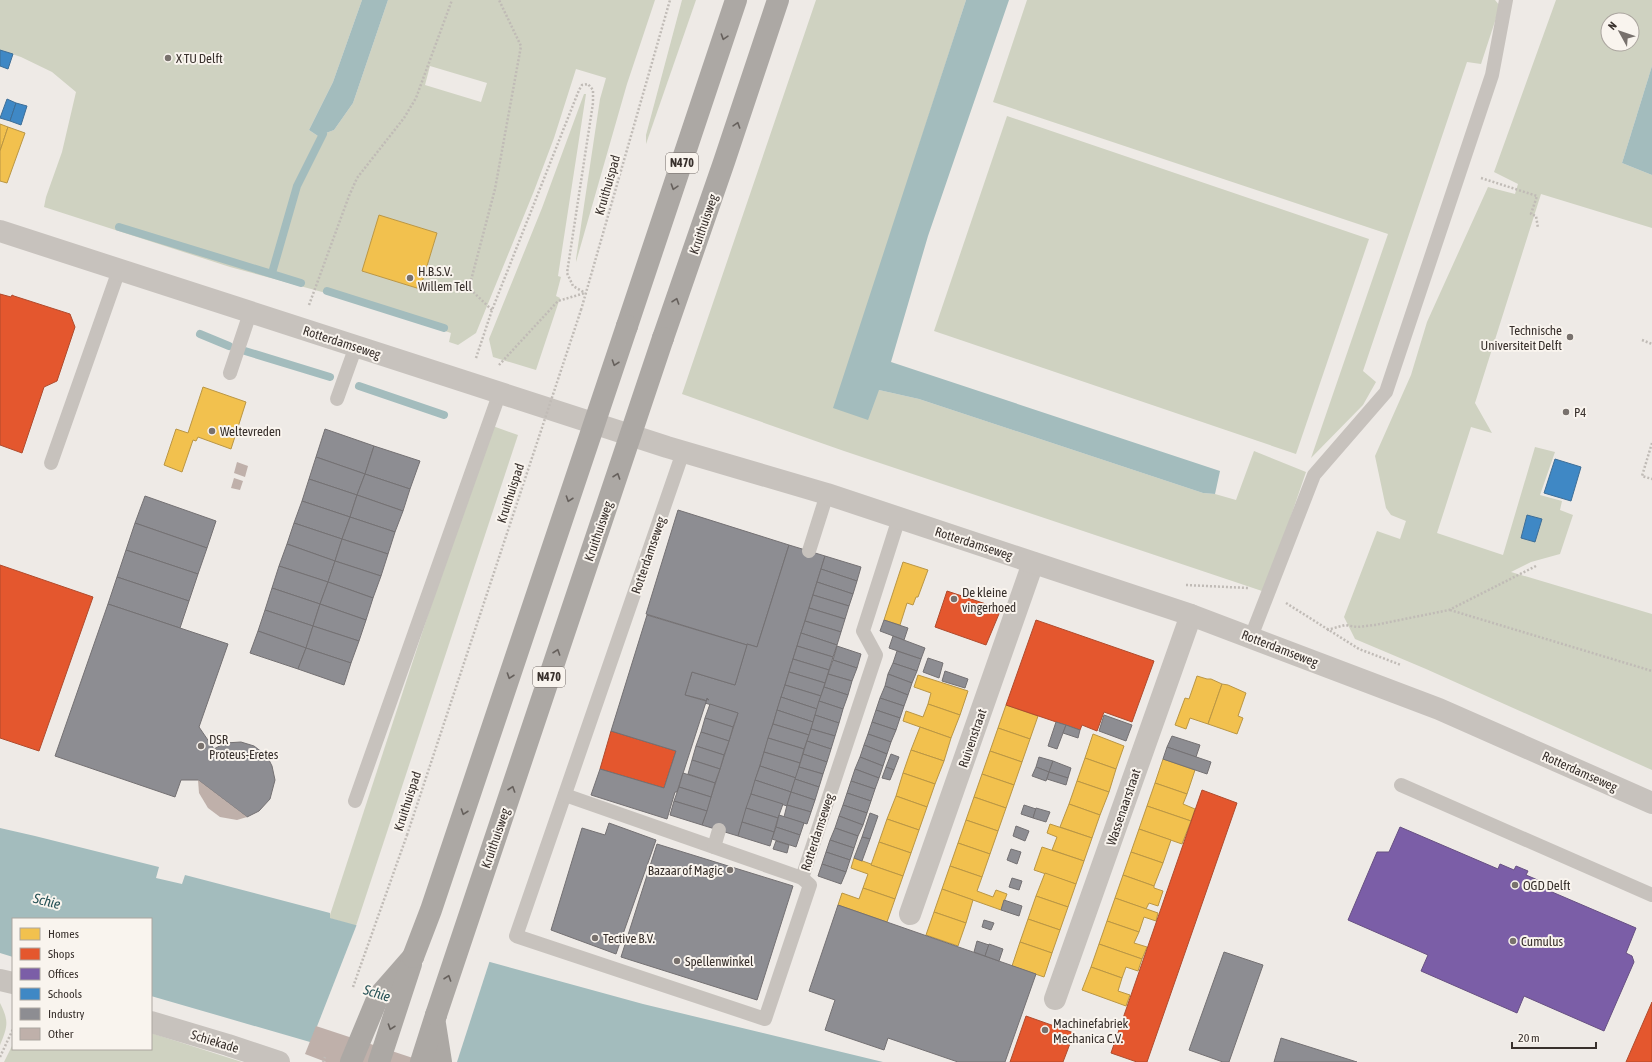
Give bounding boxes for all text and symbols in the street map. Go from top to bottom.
north arrow [1600,12,1640,52]
text: N [1606,19,1619,32]
one-way arrow [720,33,728,40]
place label: X TU Delft [176,51,223,66]
marker: X TU Delft [163,53,173,63]
one-way arrow [732,121,741,128]
street label: Kruithuispad [592,153,623,217]
road number: N470 [666,153,698,173]
one-way arrow [670,183,679,190]
street label: Kruithuisweg [686,192,721,256]
place label: H.B.S.V. Willem Tell [418,264,472,294]
marker: H.B.S.V. Willem Tell [405,273,415,283]
one-way arrow [671,298,679,305]
street label: Rotterdamseweg [301,323,383,362]
place label: Technische Universiteit Delft [1481,323,1562,353]
marker: Technische Universiteit Delft [1565,332,1575,342]
one-way arrow [611,359,620,366]
place label: P4 [1574,405,1586,420]
marker: P4 [1561,407,1571,417]
place label: Weltevreden [220,424,281,439]
marker: Weltevreden [207,426,217,436]
street label: Kruithuispad [494,461,527,525]
one-way arrow [612,473,620,480]
one-way arrow [565,496,574,503]
street label: Kruithuisweg [581,499,616,563]
street label: Rotterdamseweg [628,514,669,596]
street label: Rotterdamseweg [933,524,1015,563]
place label: De kleine vingerhoed [962,585,1016,615]
marker: De kleine vingerhoed [949,594,959,604]
street label: Rotterdamseweg [1239,627,1321,670]
one-way arrow [553,649,561,656]
road number: N470 [533,667,565,687]
one-way arrow [506,672,515,679]
street label: Ruivenstraat [955,707,990,769]
place label: DSR Proteus-Eretes [209,732,279,762]
marker: DSR Proteus-Eretes [196,741,206,751]
street label: Rotterdamseweg [1540,748,1620,795]
street label: Wassenaarstraat [1103,767,1144,847]
street label: Kruithuispad [391,769,424,833]
one-way arrow [507,785,515,792]
street label: Rotterdamseweg [798,791,837,873]
street label: Kruithuisweg [478,806,513,870]
one-way arrow [460,808,469,815]
place label: Bazaar of Magic [648,863,722,878]
marker: Bazaar of Magic [725,865,735,875]
place label: OGD Delft [1523,878,1571,893]
marker: OGD Delft [1510,880,1520,890]
water label: Schie [31,890,62,912]
legend [12,918,152,1050]
text: Homes [48,927,79,941]
place label: Tective B.V. [603,931,655,946]
marker: Tective B.V. [590,933,600,943]
place label: Cumulus [1521,934,1563,949]
marker: Cumulus [1508,936,1518,946]
text: Shops [48,947,74,961]
place label: Spellenwinkel [685,954,754,969]
marker: Spellenwinkel [672,956,682,966]
text: Offices [48,967,78,981]
one-way arrow [443,975,452,982]
water label: Schie [361,981,392,1005]
text: Schools [48,987,82,1001]
text: Industry [48,1007,85,1021]
place label: Machinefabriek Mechanica C.V. [1053,1016,1129,1046]
one-way arrow [387,1023,395,1030]
scale bar [1512,1024,1596,1050]
marker: Machinefabriek Mechanica C.V. [1040,1025,1050,1035]
text: Other [48,1027,74,1041]
street label: Schiekade [189,1027,241,1056]
text: 20 m [1518,1031,1540,1045]

